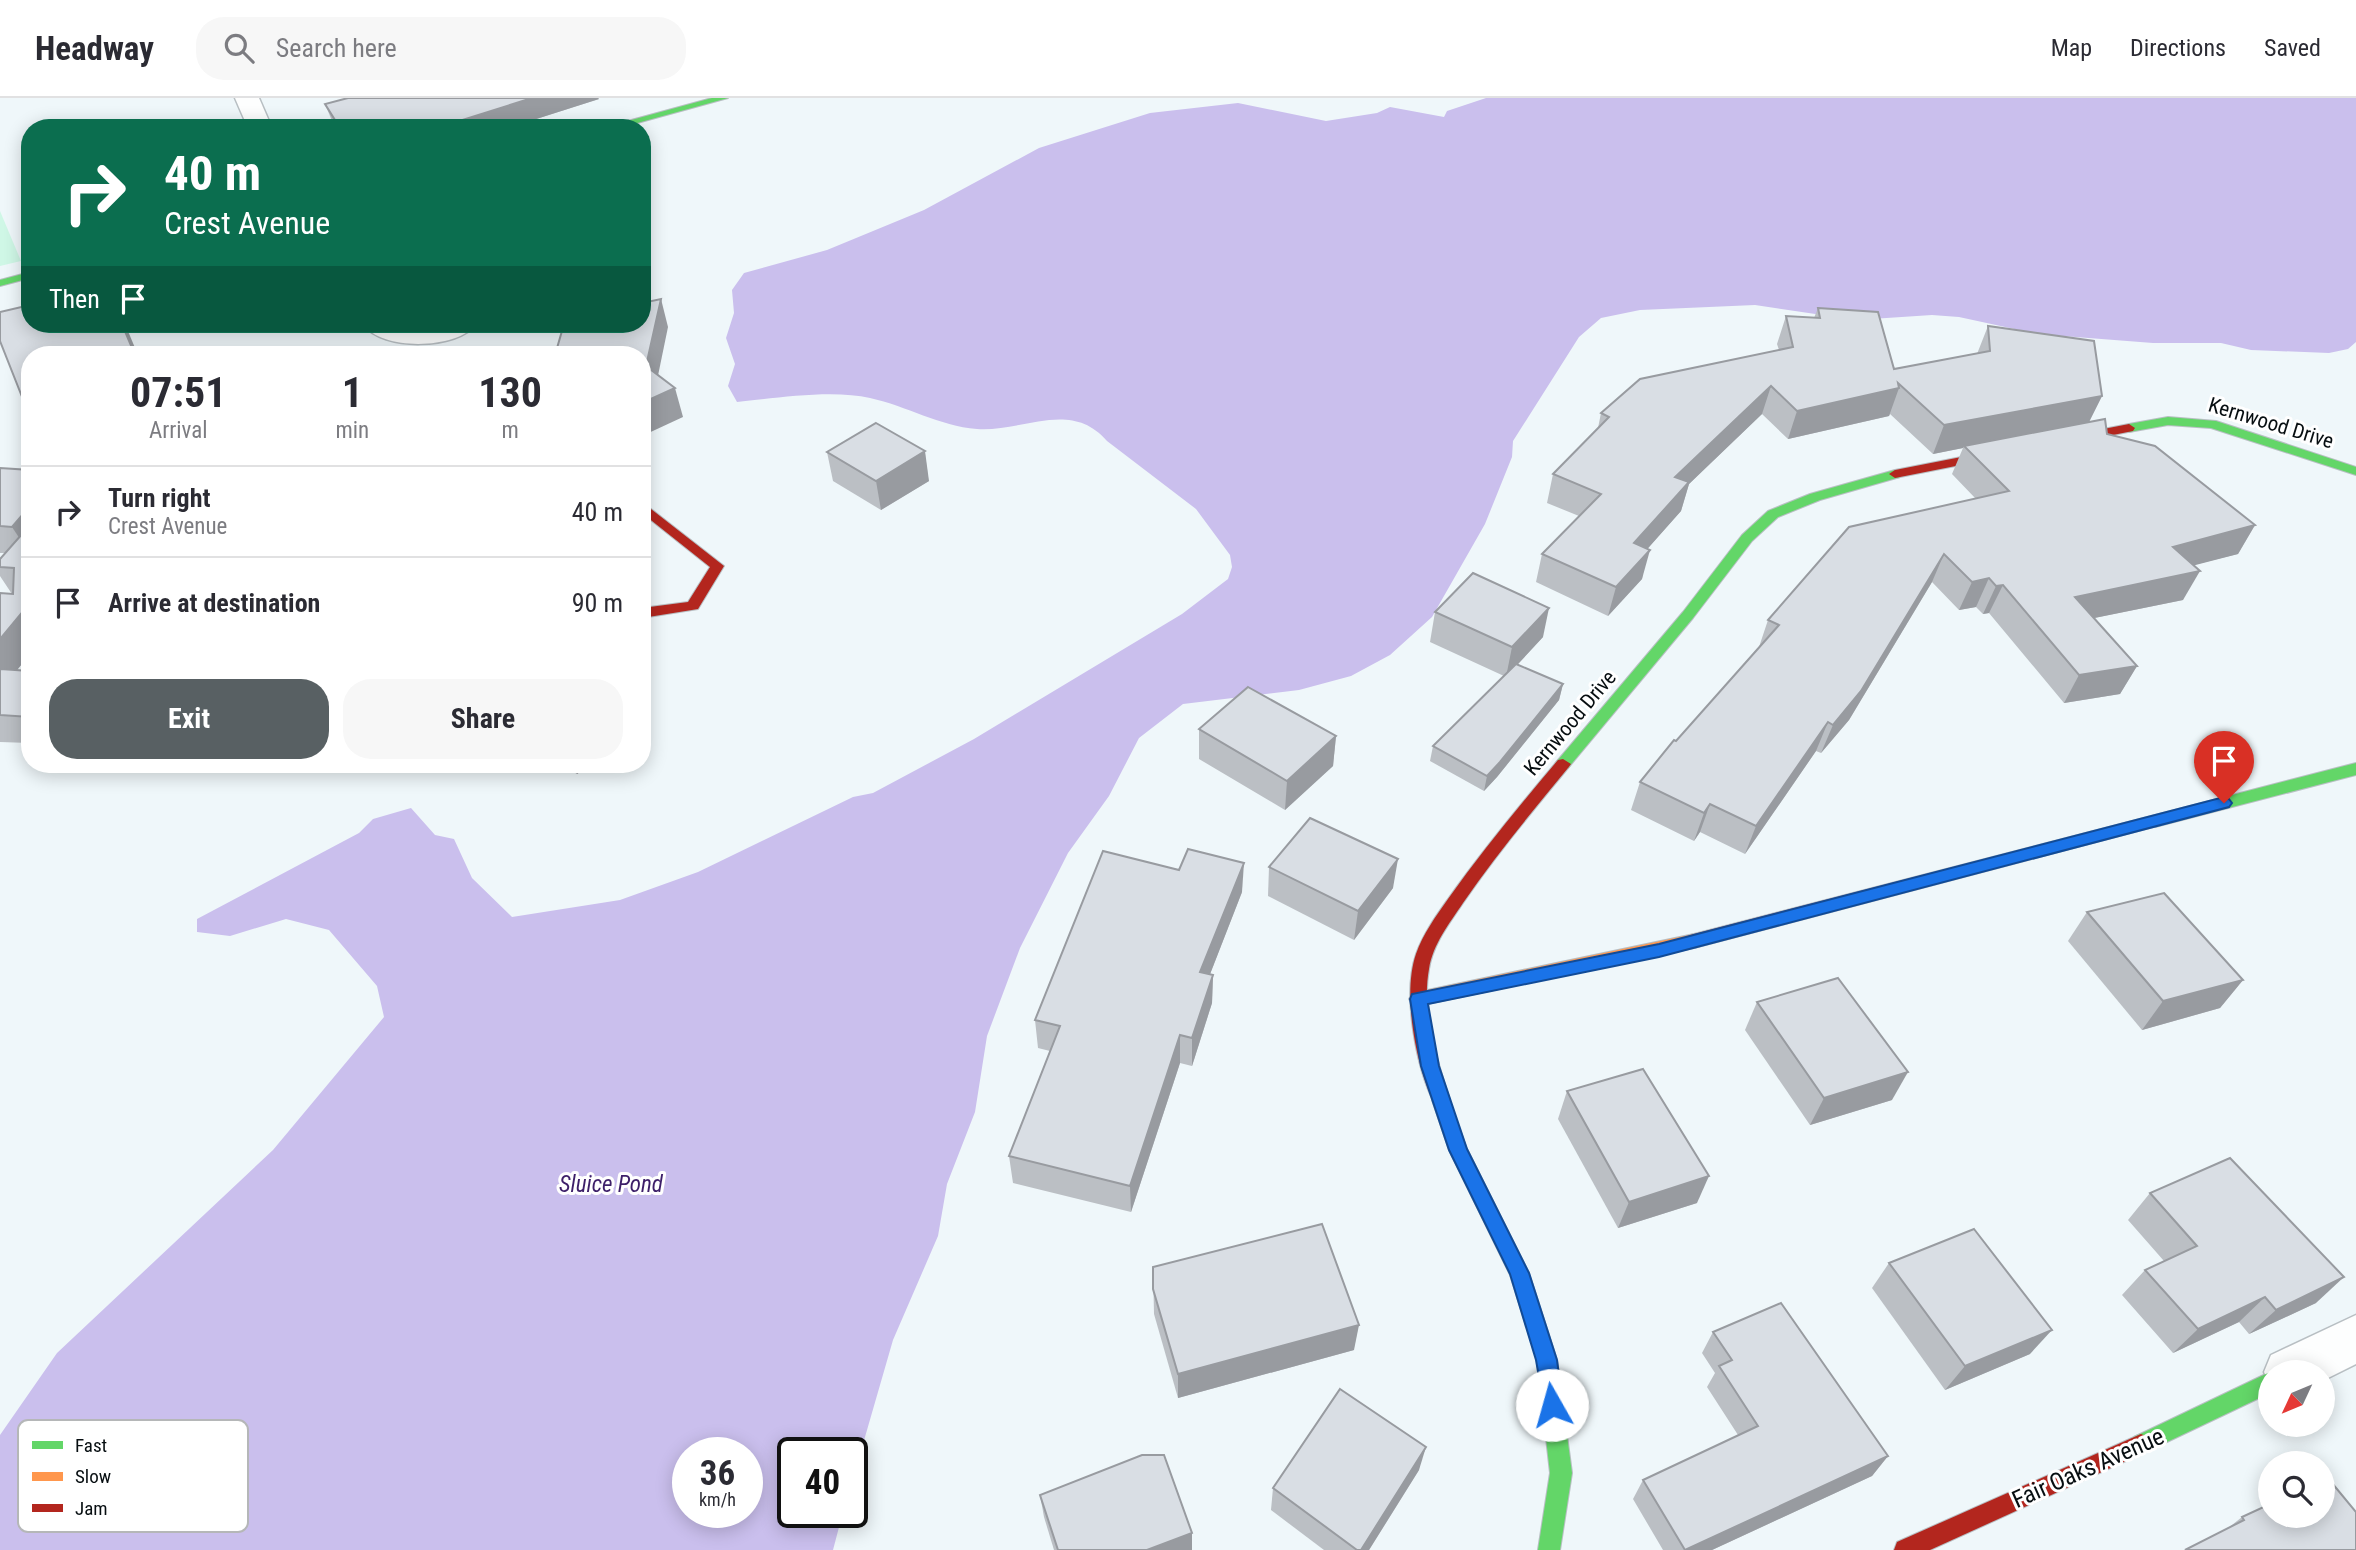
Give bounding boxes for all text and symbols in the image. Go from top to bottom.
search box [196,17,686,80]
text: Headway [35,29,154,68]
icon: search [220,29,258,67]
text: Search here [276,33,397,63]
text: Map [2051,34,2092,62]
text: Directions [2130,34,2226,62]
text: Saved [2264,34,2321,62]
text: 40 m [164,145,261,202]
icon: right [49,147,140,238]
text: Crest Avenue [164,204,330,242]
icon: arrive [114,280,152,318]
text: Then [49,284,100,314]
text: 07:51 [130,368,226,417]
text: 1 [342,368,363,417]
text: 130 [478,368,542,417]
street label: Kernwood Drive [2206,393,2337,453]
text: Arrival [149,417,207,444]
text: min [335,417,369,444]
text: m [501,417,519,444]
text: Turn right [108,483,210,513]
icon: right [49,493,87,531]
text: 40 m [572,497,623,527]
text: Crest Avenue [108,513,227,540]
icon: arrive [49,584,87,622]
text: Arrive at destination [108,588,320,618]
text: 90 m [572,588,623,618]
street label: Kernwood Drive [1519,666,1621,780]
button: Exit [49,679,329,759]
button: Share [343,679,623,759]
pin [2194,731,2254,803]
icon: arrive [2205,742,2243,780]
water label: Sluice Pond [559,1171,664,1198]
north arrow [2258,1360,2334,1437]
map controls [2258,1360,2335,1528]
position arrow [1515,1368,1589,1442]
legend [18,1420,248,1532]
street label: Fair Oaks Avenue [2008,1422,2168,1514]
text: Fast [75,1434,107,1457]
speed limit sign: 40 [777,1437,868,1528]
button: search [2258,1451,2335,1528]
text: 36 [700,1453,735,1494]
text: Slow [75,1465,111,1488]
text: km/h [699,1489,736,1510]
text: Jam [75,1497,108,1520]

